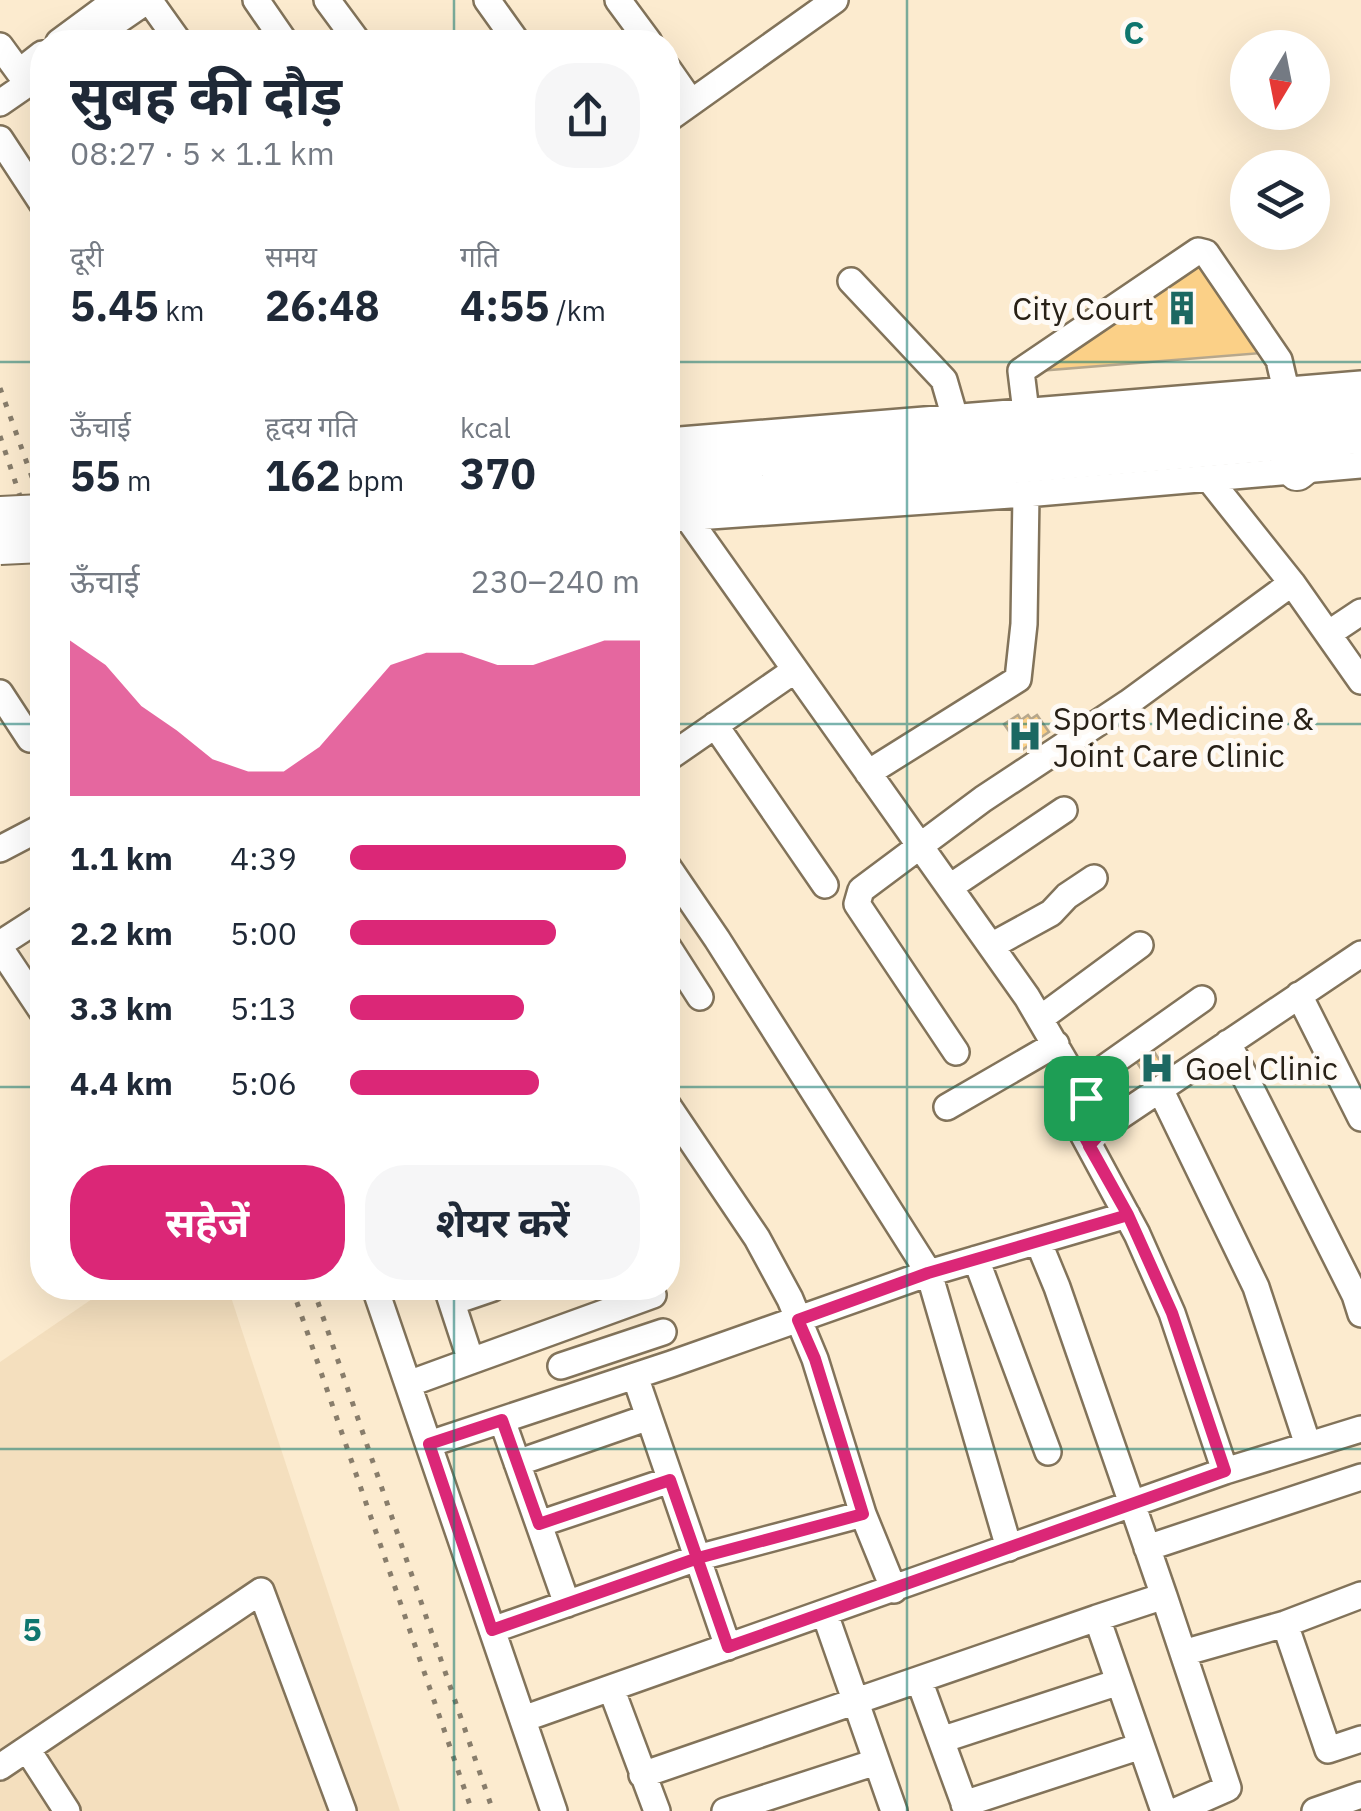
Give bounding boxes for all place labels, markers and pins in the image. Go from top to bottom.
place label: City Court [1012,287,1154,329]
building icon: City Court [1163,289,1201,327]
place label: Sports Medicine & Joint Care Clinic [1053,697,1314,776]
hospital icon: Sports Medicine & Joint Care Clinic [1006,717,1044,755]
place label: Goel Clinic [1185,1047,1338,1089]
hospital icon: Goel Clinic [1138,1049,1176,1087]
pin [1044,1056,1129,1141]

